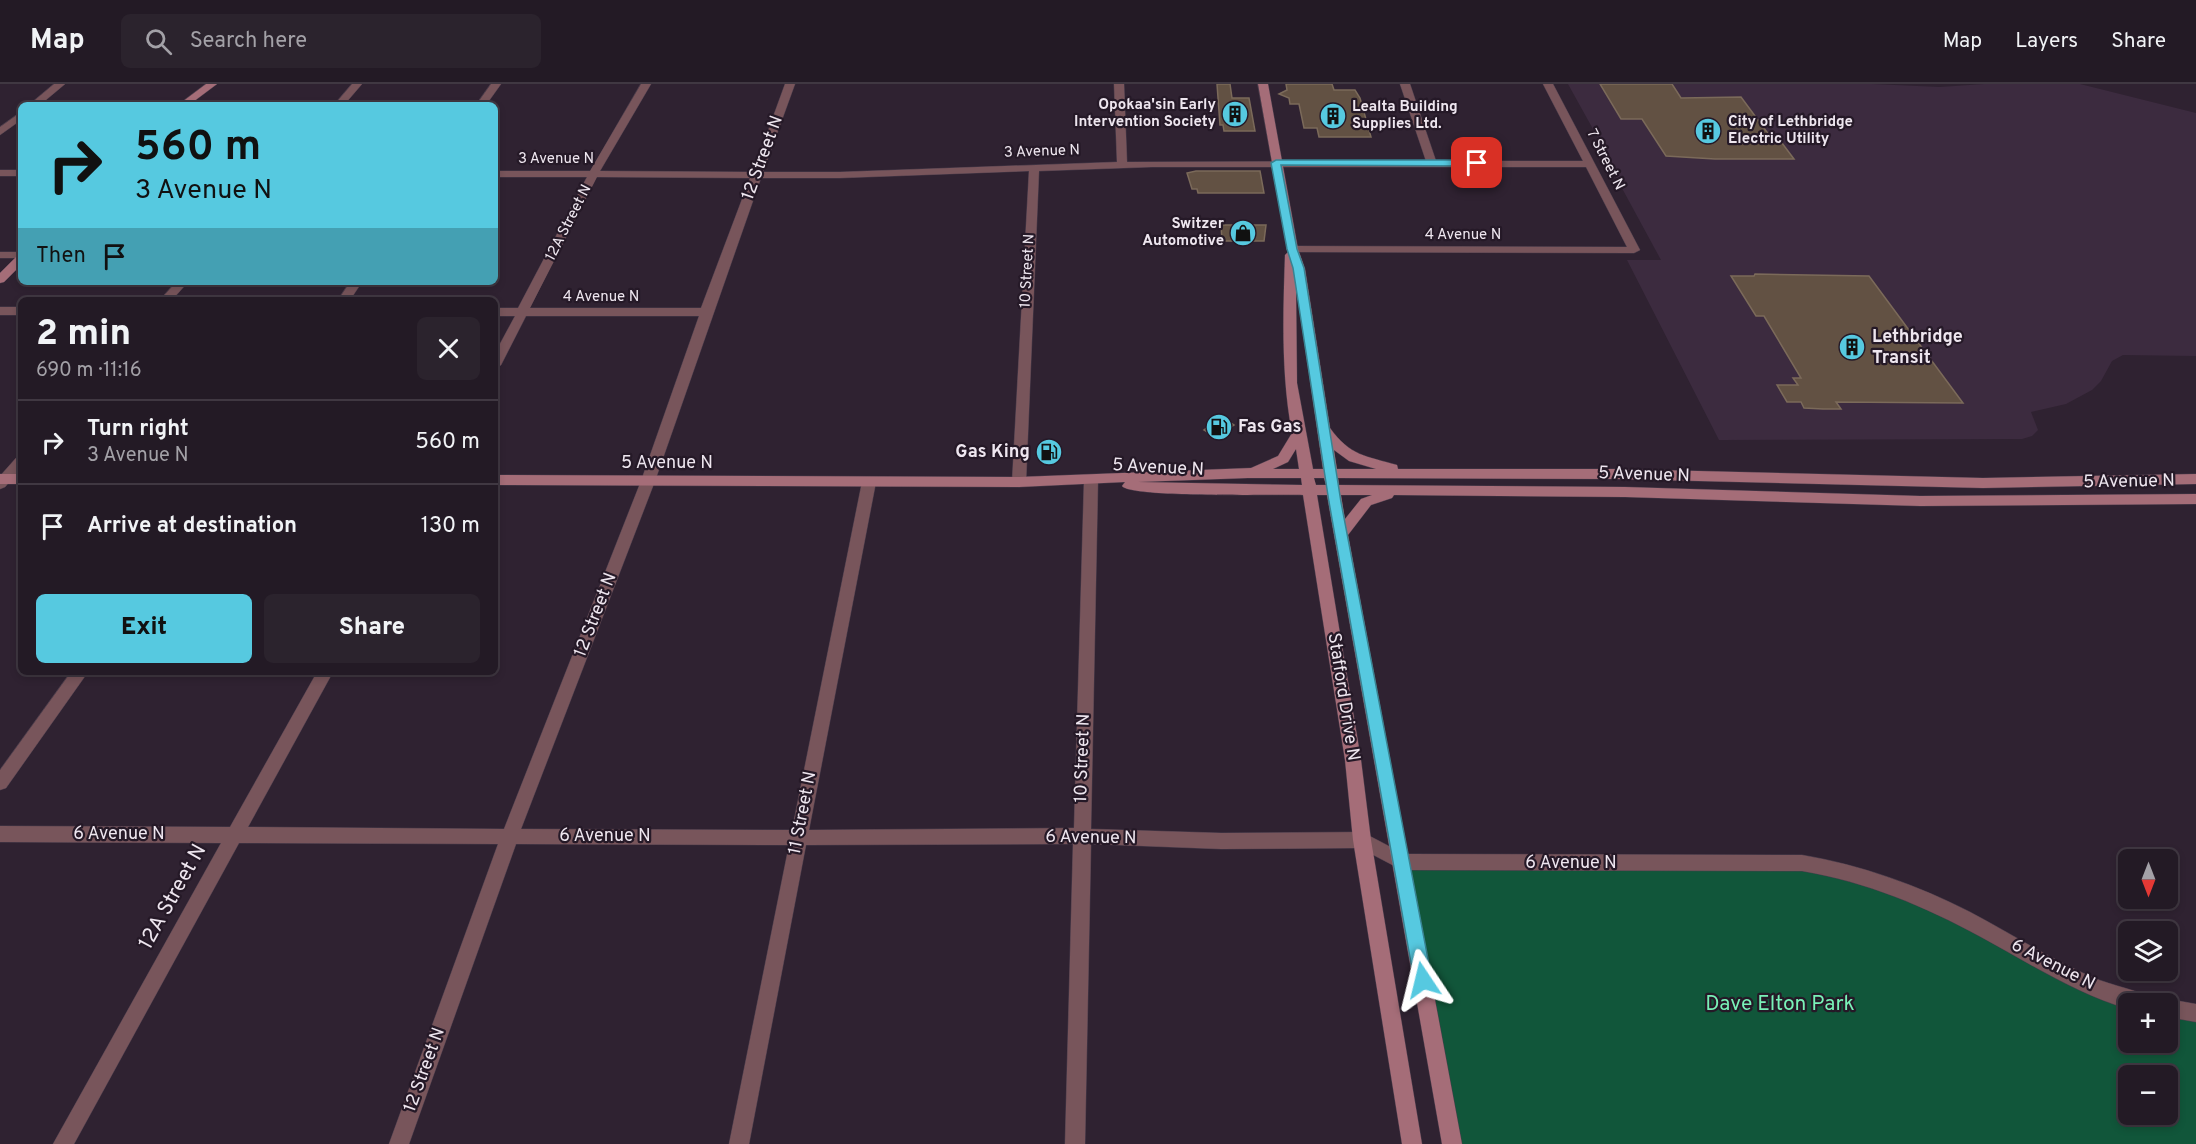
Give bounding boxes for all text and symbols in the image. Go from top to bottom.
search box [121,14,541,68]
text: Map [30,23,85,59]
icon: search [142,25,175,58]
text: Search here [190,28,307,55]
text: Map [1943,28,1982,55]
text: Layers [2015,28,2078,55]
text: Share [2111,28,2166,55]
place label: Opokaa'sin Early Intervention Society [1074,96,1216,132]
place label: Lealta Building Supplies Ltd. [1352,98,1458,134]
building icon: Opokaa'sin Early Intervention Society [1220,99,1250,129]
building icon: Lealta Building Supplies Ltd. [1318,101,1348,131]
street label: 12 Street N [737,112,789,204]
place label: City of Lethbridge Electric Utility [1728,113,1853,149]
building icon: City of Lethbridge Electric Utility [1693,116,1723,146]
text: 560 m [135,122,261,175]
icon: right [36,126,114,204]
street label: 7 Street N [1582,126,1628,194]
pin [1451,137,1502,188]
street label: 3 Avenue N [1004,141,1080,163]
icon: arrive [1460,146,1493,179]
street label: 3 Avenue N [518,150,594,169]
text: 3 Avenue N [135,174,272,208]
street label: 12A Street N [542,182,596,264]
place label: Switzer Automotive [1142,215,1225,251]
shop icon: Switzer Automotive [1228,218,1258,248]
street label: 4 Avenue N [1425,226,1501,245]
street label: 10 Street N [1017,233,1039,309]
icon: arrive [98,240,131,273]
text: Then [36,243,86,270]
street label: 4 Avenue N [563,288,639,307]
text: 2 min [36,312,131,358]
button: close [417,317,480,380]
place label: Lethbridge Transit [1872,326,1963,370]
building icon: Lethbridge Transit [1837,332,1867,362]
text: 690 m · 11:16 [36,358,142,384]
fuel station icon: Fas Gas [1204,412,1234,442]
text: Turn right [87,416,189,443]
place label: Fas Gas [1238,416,1301,439]
icon: right [36,426,69,459]
text: 560 m [415,429,480,456]
fuel station icon: Gas King [1034,437,1064,467]
place label: Gas King [955,441,1030,464]
text: 3 Avenue N [87,443,189,469]
street label: 5 Avenue N [621,452,713,475]
street label: 5 Avenue N [1112,454,1204,482]
street label: 5 Avenue N [1598,462,1690,488]
street label: 5 Avenue N [2083,470,2175,494]
icon: arrive [36,510,69,543]
text: Arrive at destination [87,513,297,540]
text: 130 m [421,513,480,540]
street label: 12 Street N [569,570,623,660]
button: Exit [36,594,252,663]
button: Share [264,594,480,663]
street label: Stafford Drive N [1322,631,1364,763]
street label: 10 Street N [1070,713,1096,803]
street label: 11 Street N [784,769,822,857]
street label: 6 Avenue N [73,823,165,846]
street label: 6 Avenue N [559,825,651,848]
street label: 6 Avenue N [1045,826,1137,850]
street label: 12A Street N [133,839,213,955]
north arrow [2118,849,2178,909]
map controls [2118,849,2178,1125]
street label: 6 Avenue N [1525,852,1617,875]
button: layers [2118,921,2178,981]
street label: 6 Avenue N [2007,934,2099,996]
position arrow [1391,948,1455,1012]
park label: Dave Elton Park [1705,991,1855,1018]
button: + [2118,993,2178,1053]
street label: 12 Street N [399,1024,451,1116]
button: − [2118,1065,2178,1125]

